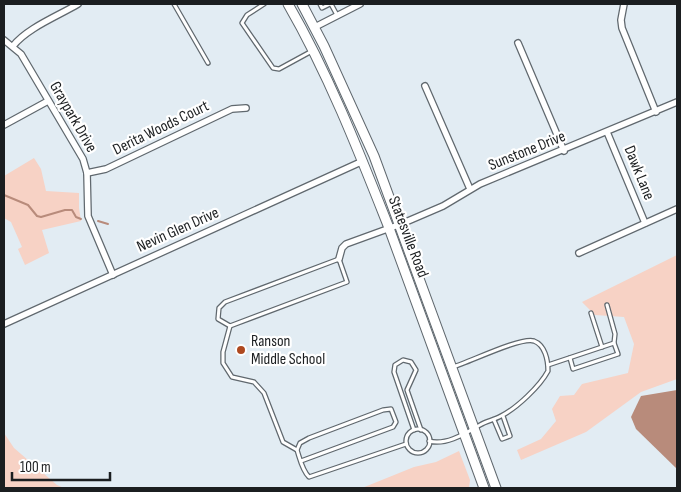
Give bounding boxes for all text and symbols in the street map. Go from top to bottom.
street label: Graypark Drive [45,78,101,156]
street label: Derita Woods Court [110,97,212,159]
street label: Sunstone Drive [486,127,568,175]
street label: Dawk Lane [620,143,658,203]
street label: Statesville Road [384,194,432,280]
street label: Nevin Glen Drive [134,203,222,257]
place label: Ranson Middle School [251,332,325,369]
marker: Ranson Middle School [235,344,247,356]
scale bar [12,450,110,482]
text: 100 m [20,458,51,477]

